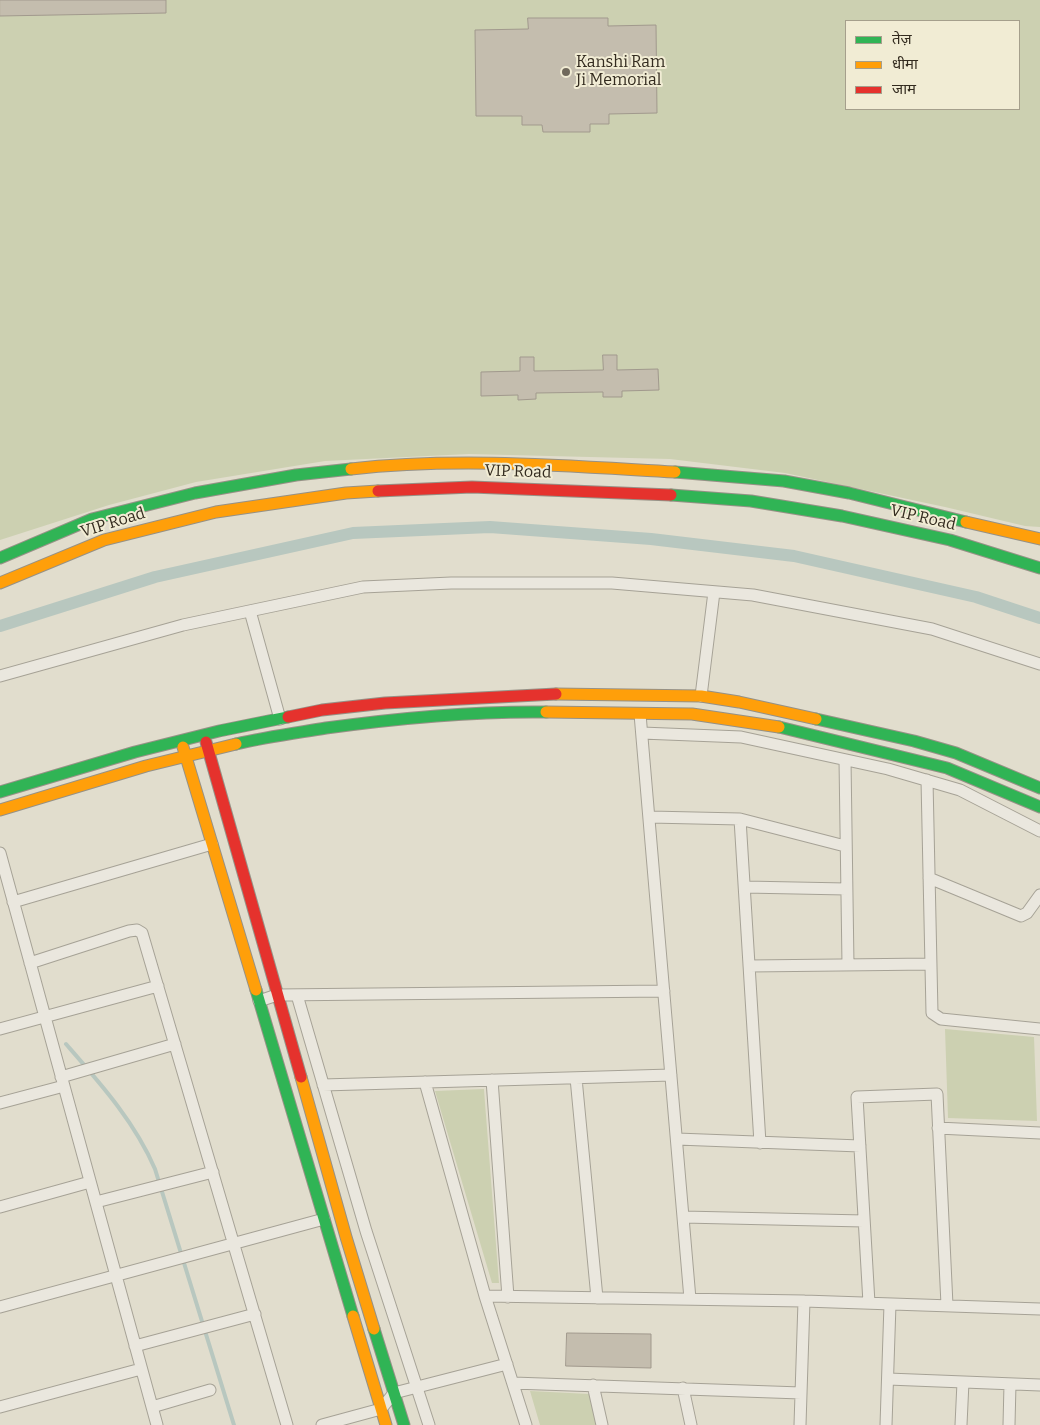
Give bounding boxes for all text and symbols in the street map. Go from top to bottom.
legend [845,20,1020,110]
text: तेज़ [892,30,912,48]
place label: Kanshi Ram Ji Memorial [576,53,665,91]
text: धीमा [892,55,918,73]
marker: Kanshi Ram Ji Memorial [560,66,572,78]
text: जाम [892,80,916,98]
street label: VIP Road [484,461,552,483]
street label: VIP Road [888,501,958,535]
street label: VIP Road [78,504,148,542]

